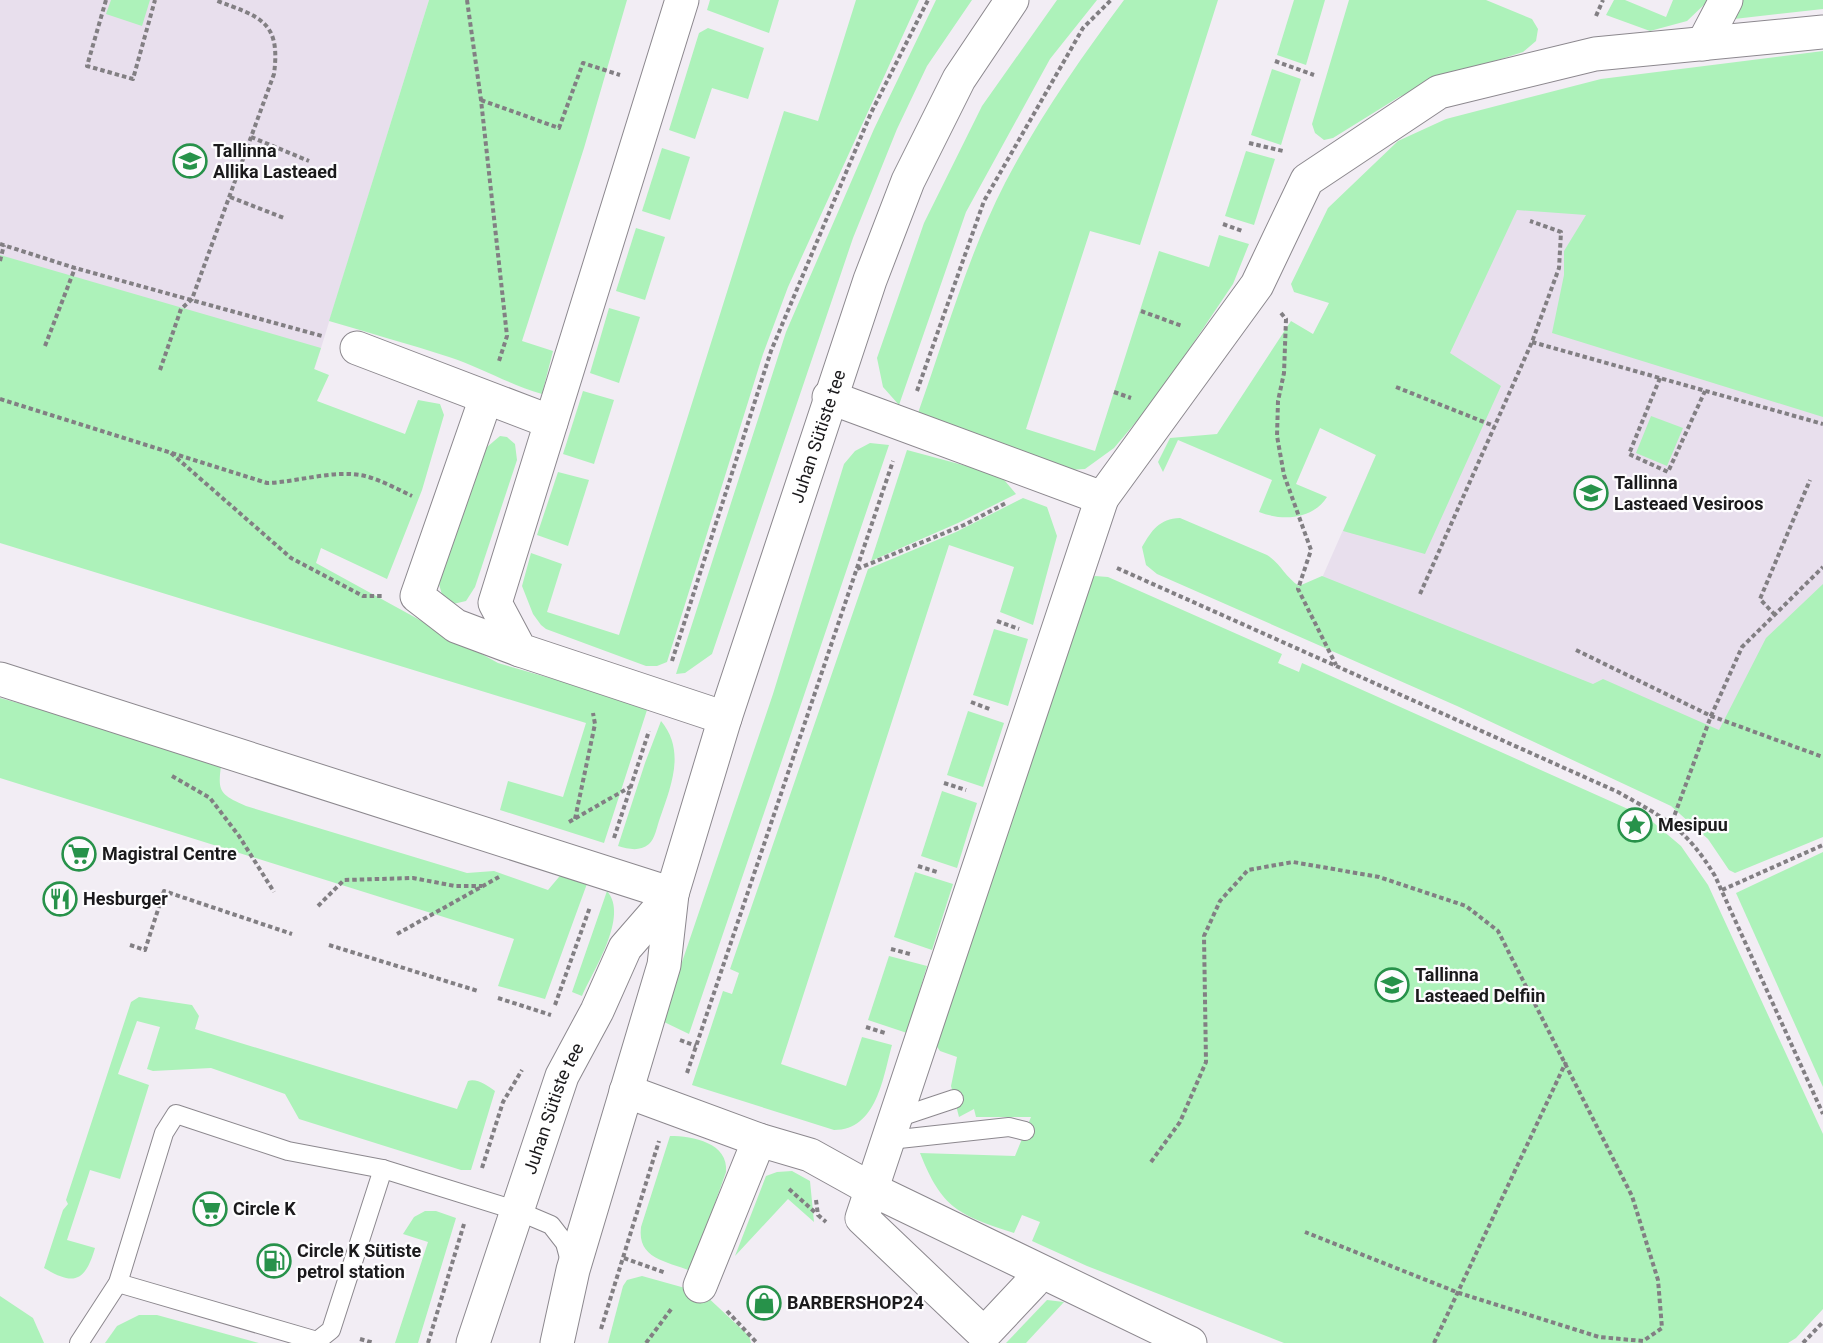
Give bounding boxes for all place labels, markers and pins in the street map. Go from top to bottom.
place label: Tallinna Allika Lasteaed [213,140,337,182]
school or university icon: Tallinna Allika Lasteaed [172,143,208,179]
place label: Tallinna Lasteaed Vesiroos [1614,472,1763,514]
school or university icon: Tallinna Lasteaed Vesiroos [1573,475,1609,511]
place icon: Mesipuu [1617,807,1653,843]
place label: Mesipuu [1658,814,1728,835]
supermarket icon: Magistral Centre [61,836,97,872]
place label: Magistral Centre [102,843,237,864]
restaurant icon: Hesburger [42,881,78,917]
place label: Hesburger [83,888,168,909]
place label: Tallinna Lasteaed Delfiin [1415,964,1545,1006]
school or university icon: Tallinna Lasteaed Delfiin [1374,967,1410,1003]
supermarket icon: Circle K [192,1191,228,1227]
place label: Circle K [233,1198,296,1219]
place label: Circle K Sütiste petrol station [297,1240,422,1282]
fuel station icon: Circle K Sütiste petrol station [256,1243,292,1279]
shop icon: BARBERSHOP24 [746,1285,782,1321]
place label: BARBERSHOP24 [787,1292,924,1313]

